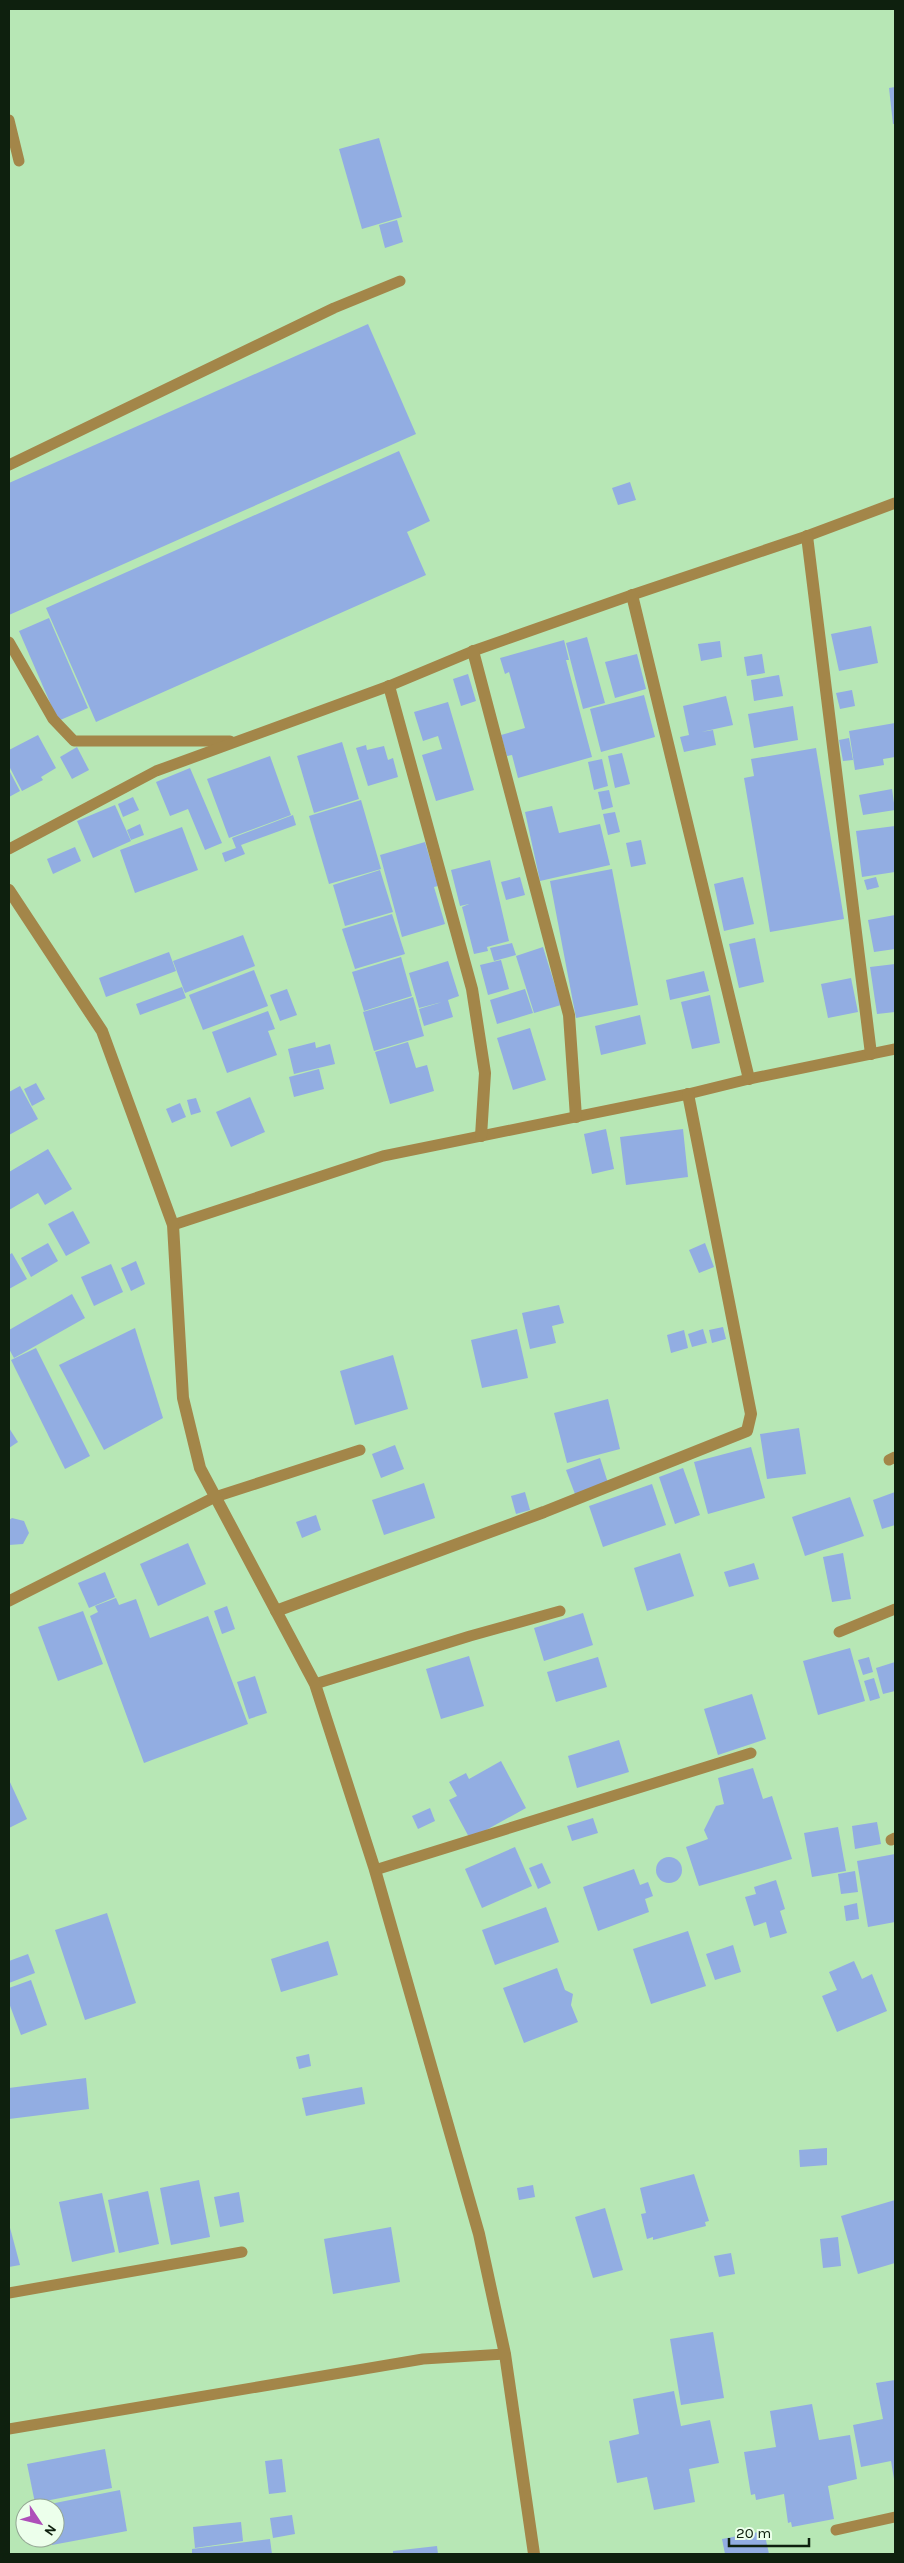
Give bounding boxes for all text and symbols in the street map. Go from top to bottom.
north arrow [15,2498,65,2548]
scale bar [729,2516,809,2548]
text: N [40,2521,60,2539]
text: 20 m [736,2524,771,2542]

